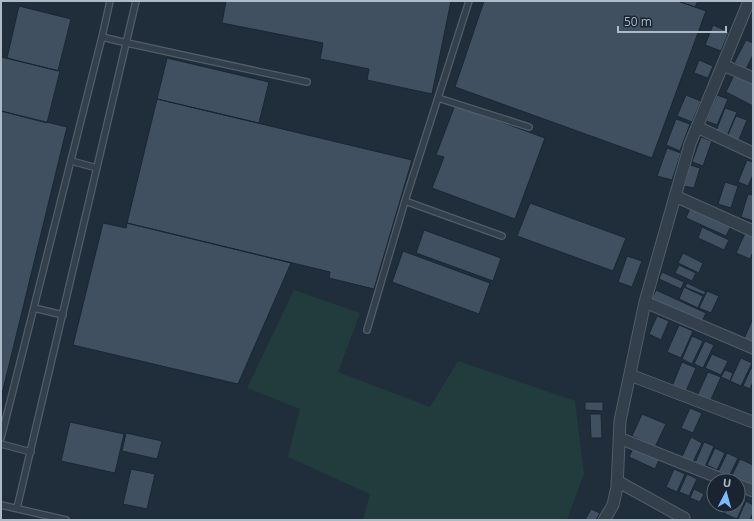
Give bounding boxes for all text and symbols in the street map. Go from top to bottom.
scale bar [618,8,726,34]
text: 50 m [624,13,652,30]
north arrow [706,473,746,513]
text: U [722,475,732,490]

